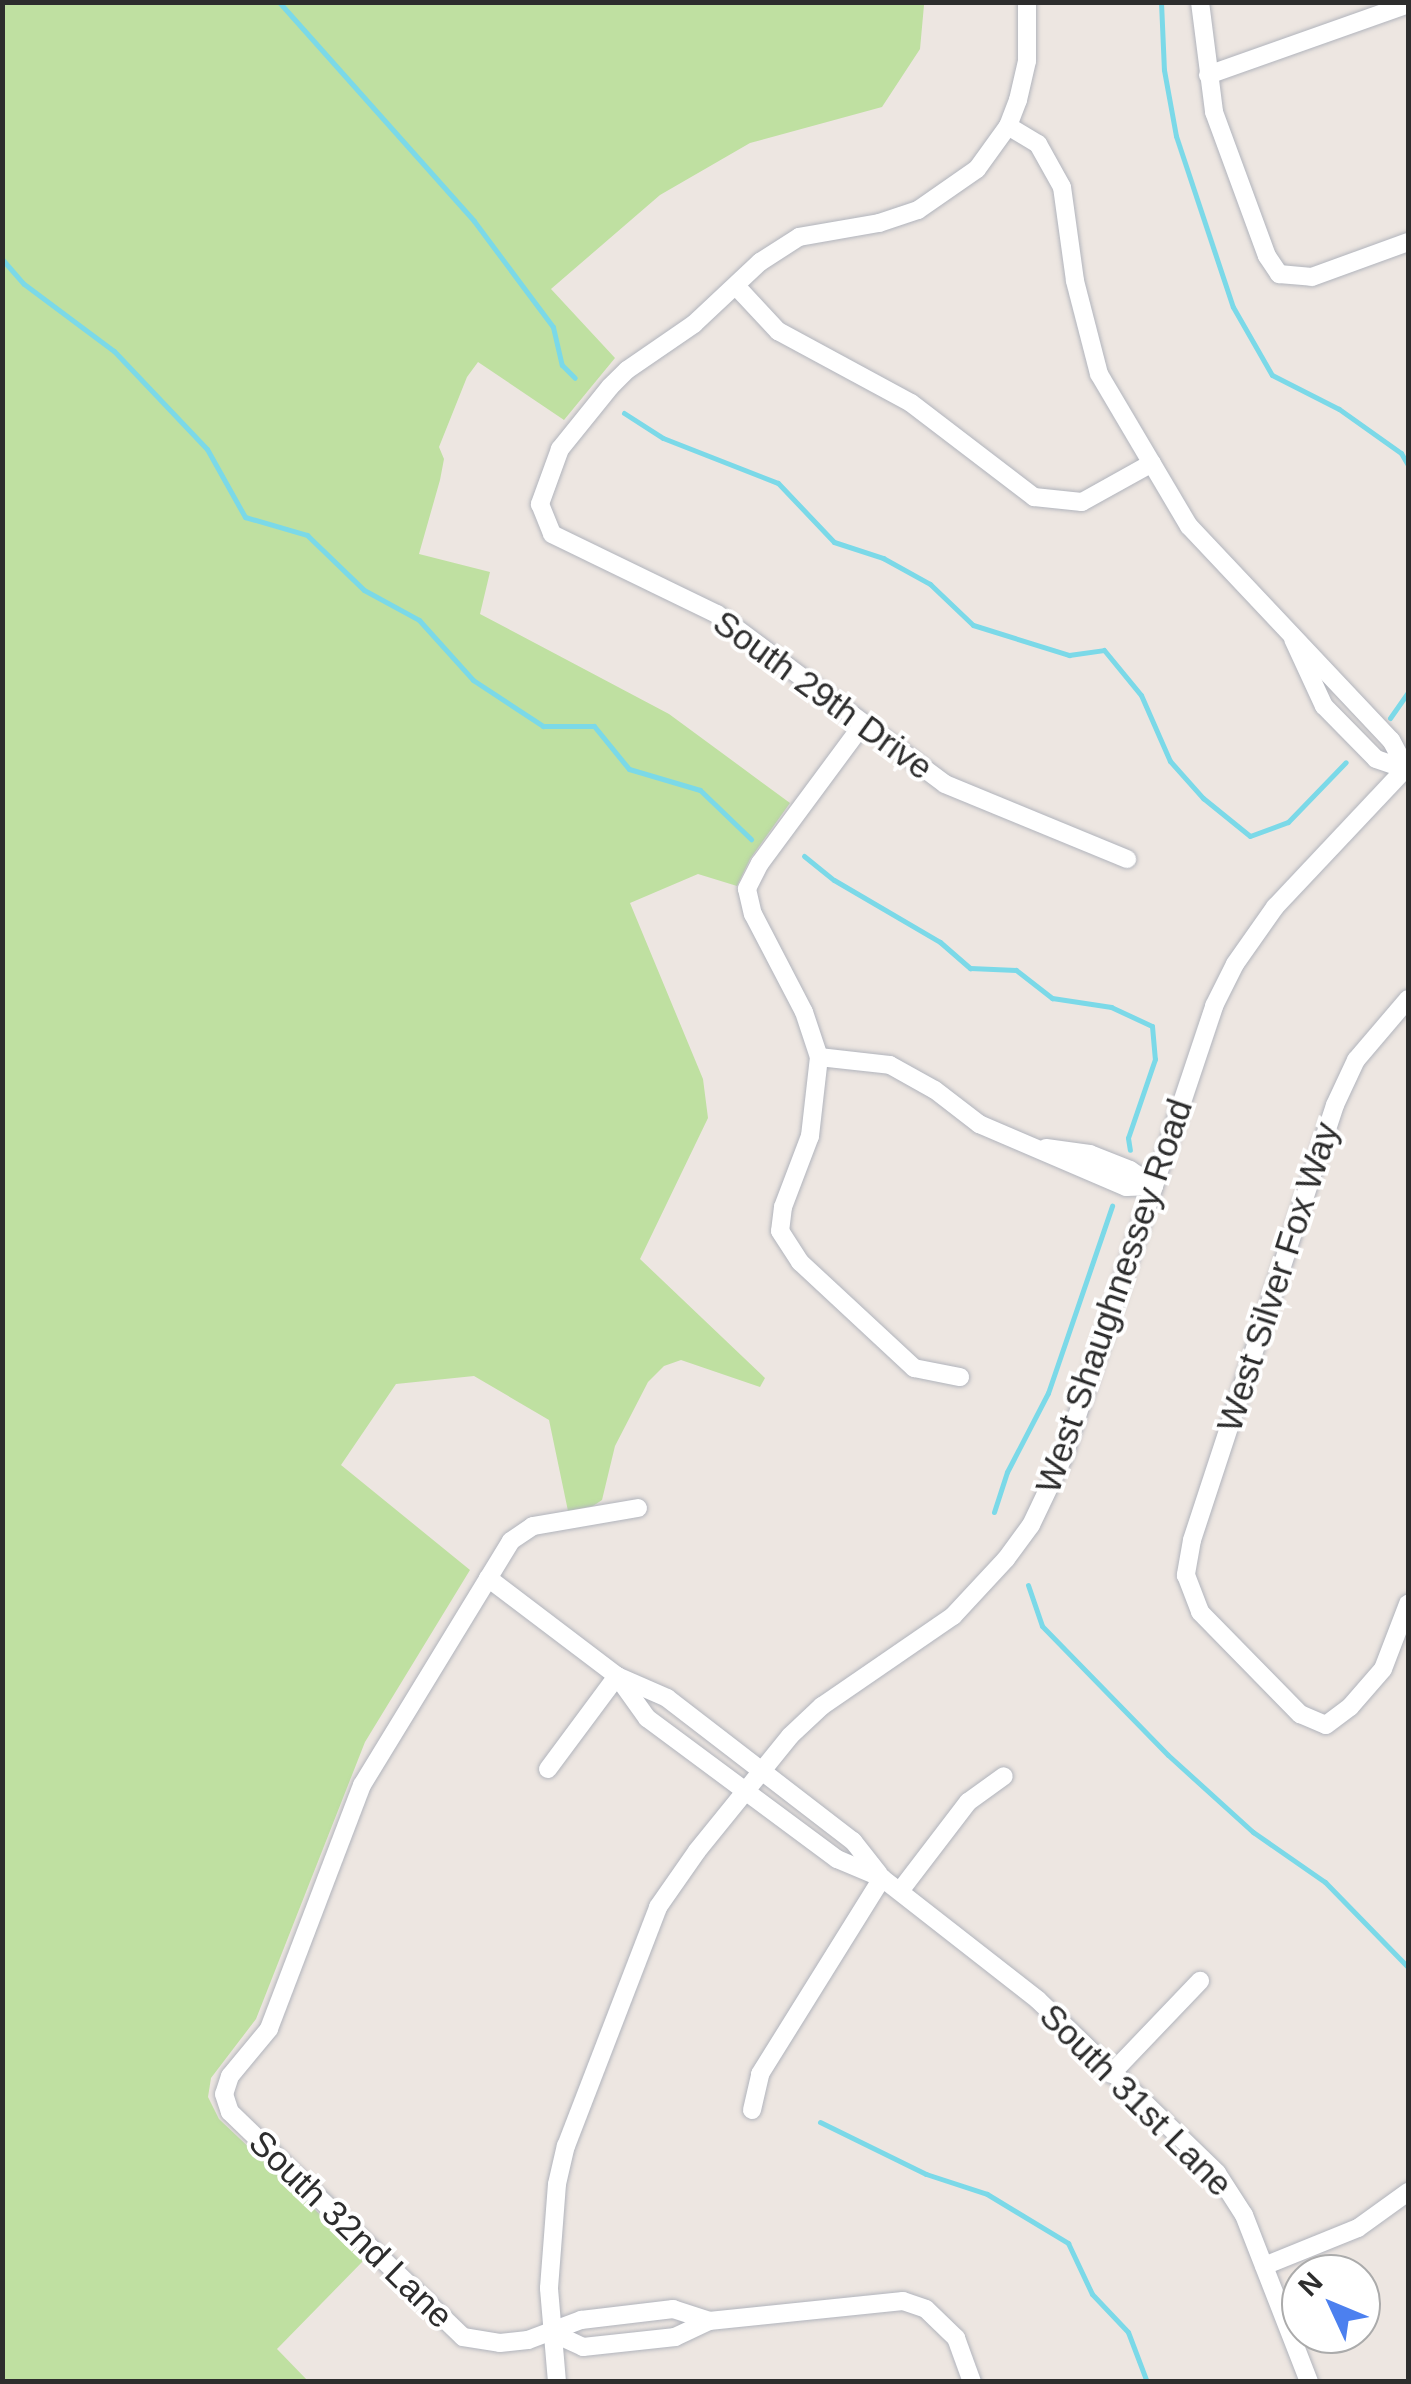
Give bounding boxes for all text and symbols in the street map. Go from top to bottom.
street label: South 29th Drive [705,601,941,789]
street label: West Shaughnessey Road [1027,1094,1201,1498]
street label: West Silver Fox Way [1208,1117,1348,1437]
street label: South 31st Lane [1031,1995,1241,2205]
street label: South 32nd Lane [241,2121,461,2337]
north arrow [1281,2254,1381,2354]
text: N [1292,2266,1329,2302]

